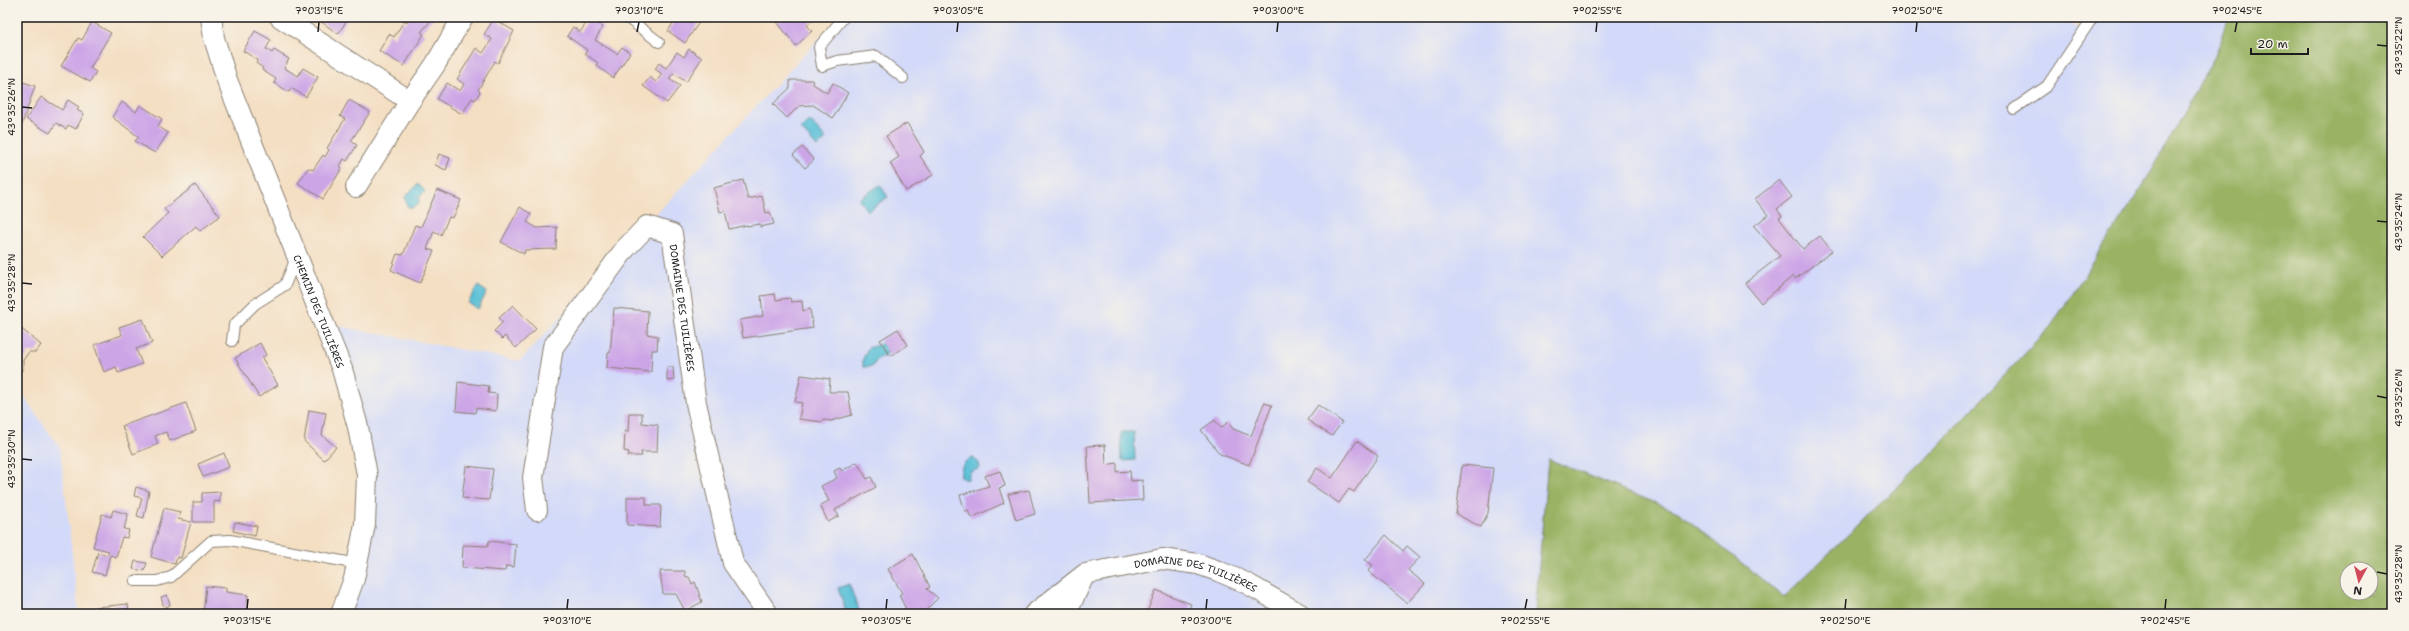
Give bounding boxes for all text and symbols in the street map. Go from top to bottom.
text: 7°03'15"E [295,4,343,17]
text: 7°03'10"E [614,4,664,17]
text: 7°03'05"E [933,4,983,17]
text: 7°03'00"E [1252,4,1304,17]
text: 7°02'55"E [1572,4,1622,17]
text: 7°02'50"E [1891,4,1943,17]
text: 7°02'45"E [2212,4,2262,17]
text: 43°35'22"N [2392,17,2405,75]
scale bar [2251,30,2308,56]
text: 20 m [2257,36,2288,52]
text: 43°35'26"N [5,78,18,136]
text: 43°35'24"N [2392,193,2405,251]
street label: DOMAINE DES TUILIÈRES [667,243,698,373]
street label: CHEMIN DES TUILIÈRES [290,253,347,370]
text: 43°35'28"N [5,254,18,312]
text: 43°35'26"N [2392,369,2405,427]
text: 43°35'30"N [5,429,18,489]
text: 43°35'28"N [2392,545,2405,603]
street label: DOMAINE DES TUILIÈRES [1133,553,1260,595]
north arrow [2339,561,2379,601]
text: N [2352,582,2363,598]
text: 7°03'15"E [223,614,271,627]
text: 7°03'10"E [542,614,592,627]
text: 7°03'05"E [861,614,911,627]
text: 7°03'00"E [1180,614,1232,627]
text: 7°02'55"E [1500,614,1550,627]
text: 7°02'50"E [1819,614,1871,627]
text: 7°02'45"E [2140,614,2190,627]

